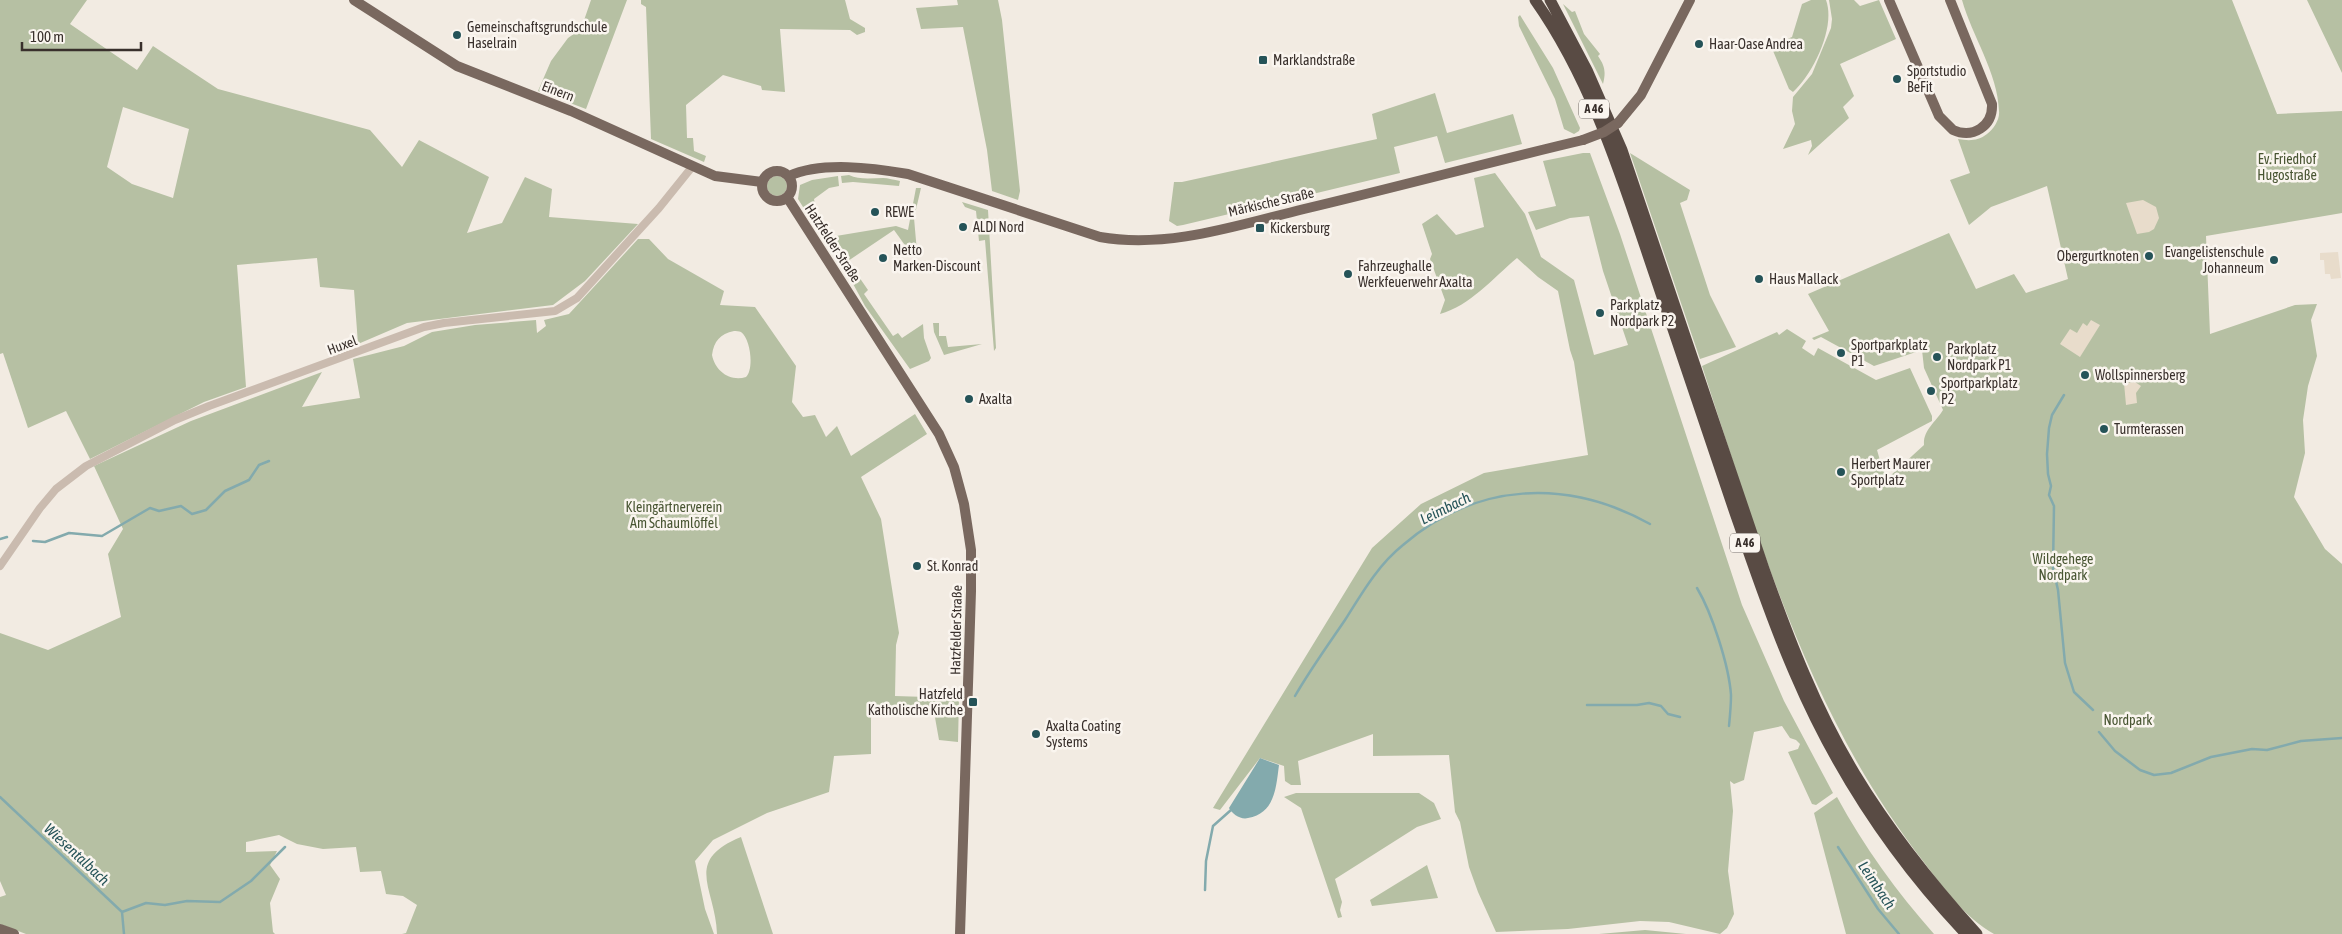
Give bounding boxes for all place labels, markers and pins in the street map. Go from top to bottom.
place label: Gemeinschaftsgrundschule Haselrain [467,19,607,51]
marker: Gemeinschaftsgrundschule Haselrain [451,29,463,41]
place label: Haar-Oase Andrea [1709,36,1803,52]
marker: Haar-Oase Andrea [1693,38,1705,50]
place label: Marklandstraße [1273,52,1355,68]
marker: Marklandstraße [1257,54,1269,66]
place label: Sportstudio BeFit [1907,63,1966,95]
marker: Sportstudio BeFit [1891,73,1903,85]
place label: REWE [885,204,914,220]
marker: REWE [869,206,881,218]
place label: ALDI Nord [973,219,1024,235]
place label: Kickersburg [1270,220,1330,236]
marker: ALDI Nord [957,221,969,233]
marker: Kickersburg [1254,222,1266,234]
place label: Netto Marken-Discount [893,242,981,274]
place label: Evangelistenschule Johanneum [2165,244,2264,276]
place label: Obergurtknoten [2057,248,2139,264]
marker: Obergurtknoten [2143,250,2155,262]
marker: Netto Marken-Discount [877,252,889,264]
marker: Evangelistenschule Johanneum [2268,254,2280,266]
place label: Fahrzeughalle Werkfeuerwehr Axalta [1358,258,1473,290]
marker: Fahrzeughalle Werkfeuerwehr Axalta [1342,268,1354,280]
place label: Haus Mallack [1769,271,1838,287]
marker: Haus Mallack [1753,273,1765,285]
place label: Parkplatz Nordpark P2 [1610,297,1674,329]
marker: Parkplatz Nordpark P2 [1594,307,1606,319]
place label: Sportparkplatz P1 [1851,337,1927,369]
place label: Parkplatz Nordpark P1 [1947,341,2011,373]
marker: Sportparkplatz P1 [1835,347,1847,359]
marker: Parkplatz Nordpark P1 [1931,351,1943,363]
place label: Wollspinnersberg [2095,367,2185,383]
marker: Wollspinnersberg [2079,369,2091,381]
place label: Sportparkplatz P2 [1941,375,2017,407]
marker: Sportparkplatz P2 [1925,385,1937,397]
place label: Axalta [979,391,1012,407]
marker: Axalta [963,393,975,405]
place label: Turmterassen [2114,421,2184,437]
marker: Turmterassen [2098,423,2110,435]
place label: Herbert Maurer Sportplatz [1851,456,1931,488]
marker: Herbert Maurer Sportplatz [1835,466,1847,478]
place label: St. Konrad [927,558,978,574]
marker: St. Konrad [911,560,923,572]
place label: Hatzfeld Katholische Kirche [868,686,963,718]
marker: Hatzfeld Katholische Kirche [967,696,979,708]
place label: Axalta Coating Systems [1046,718,1121,750]
marker: Axalta Coating Systems [1030,728,1042,740]

